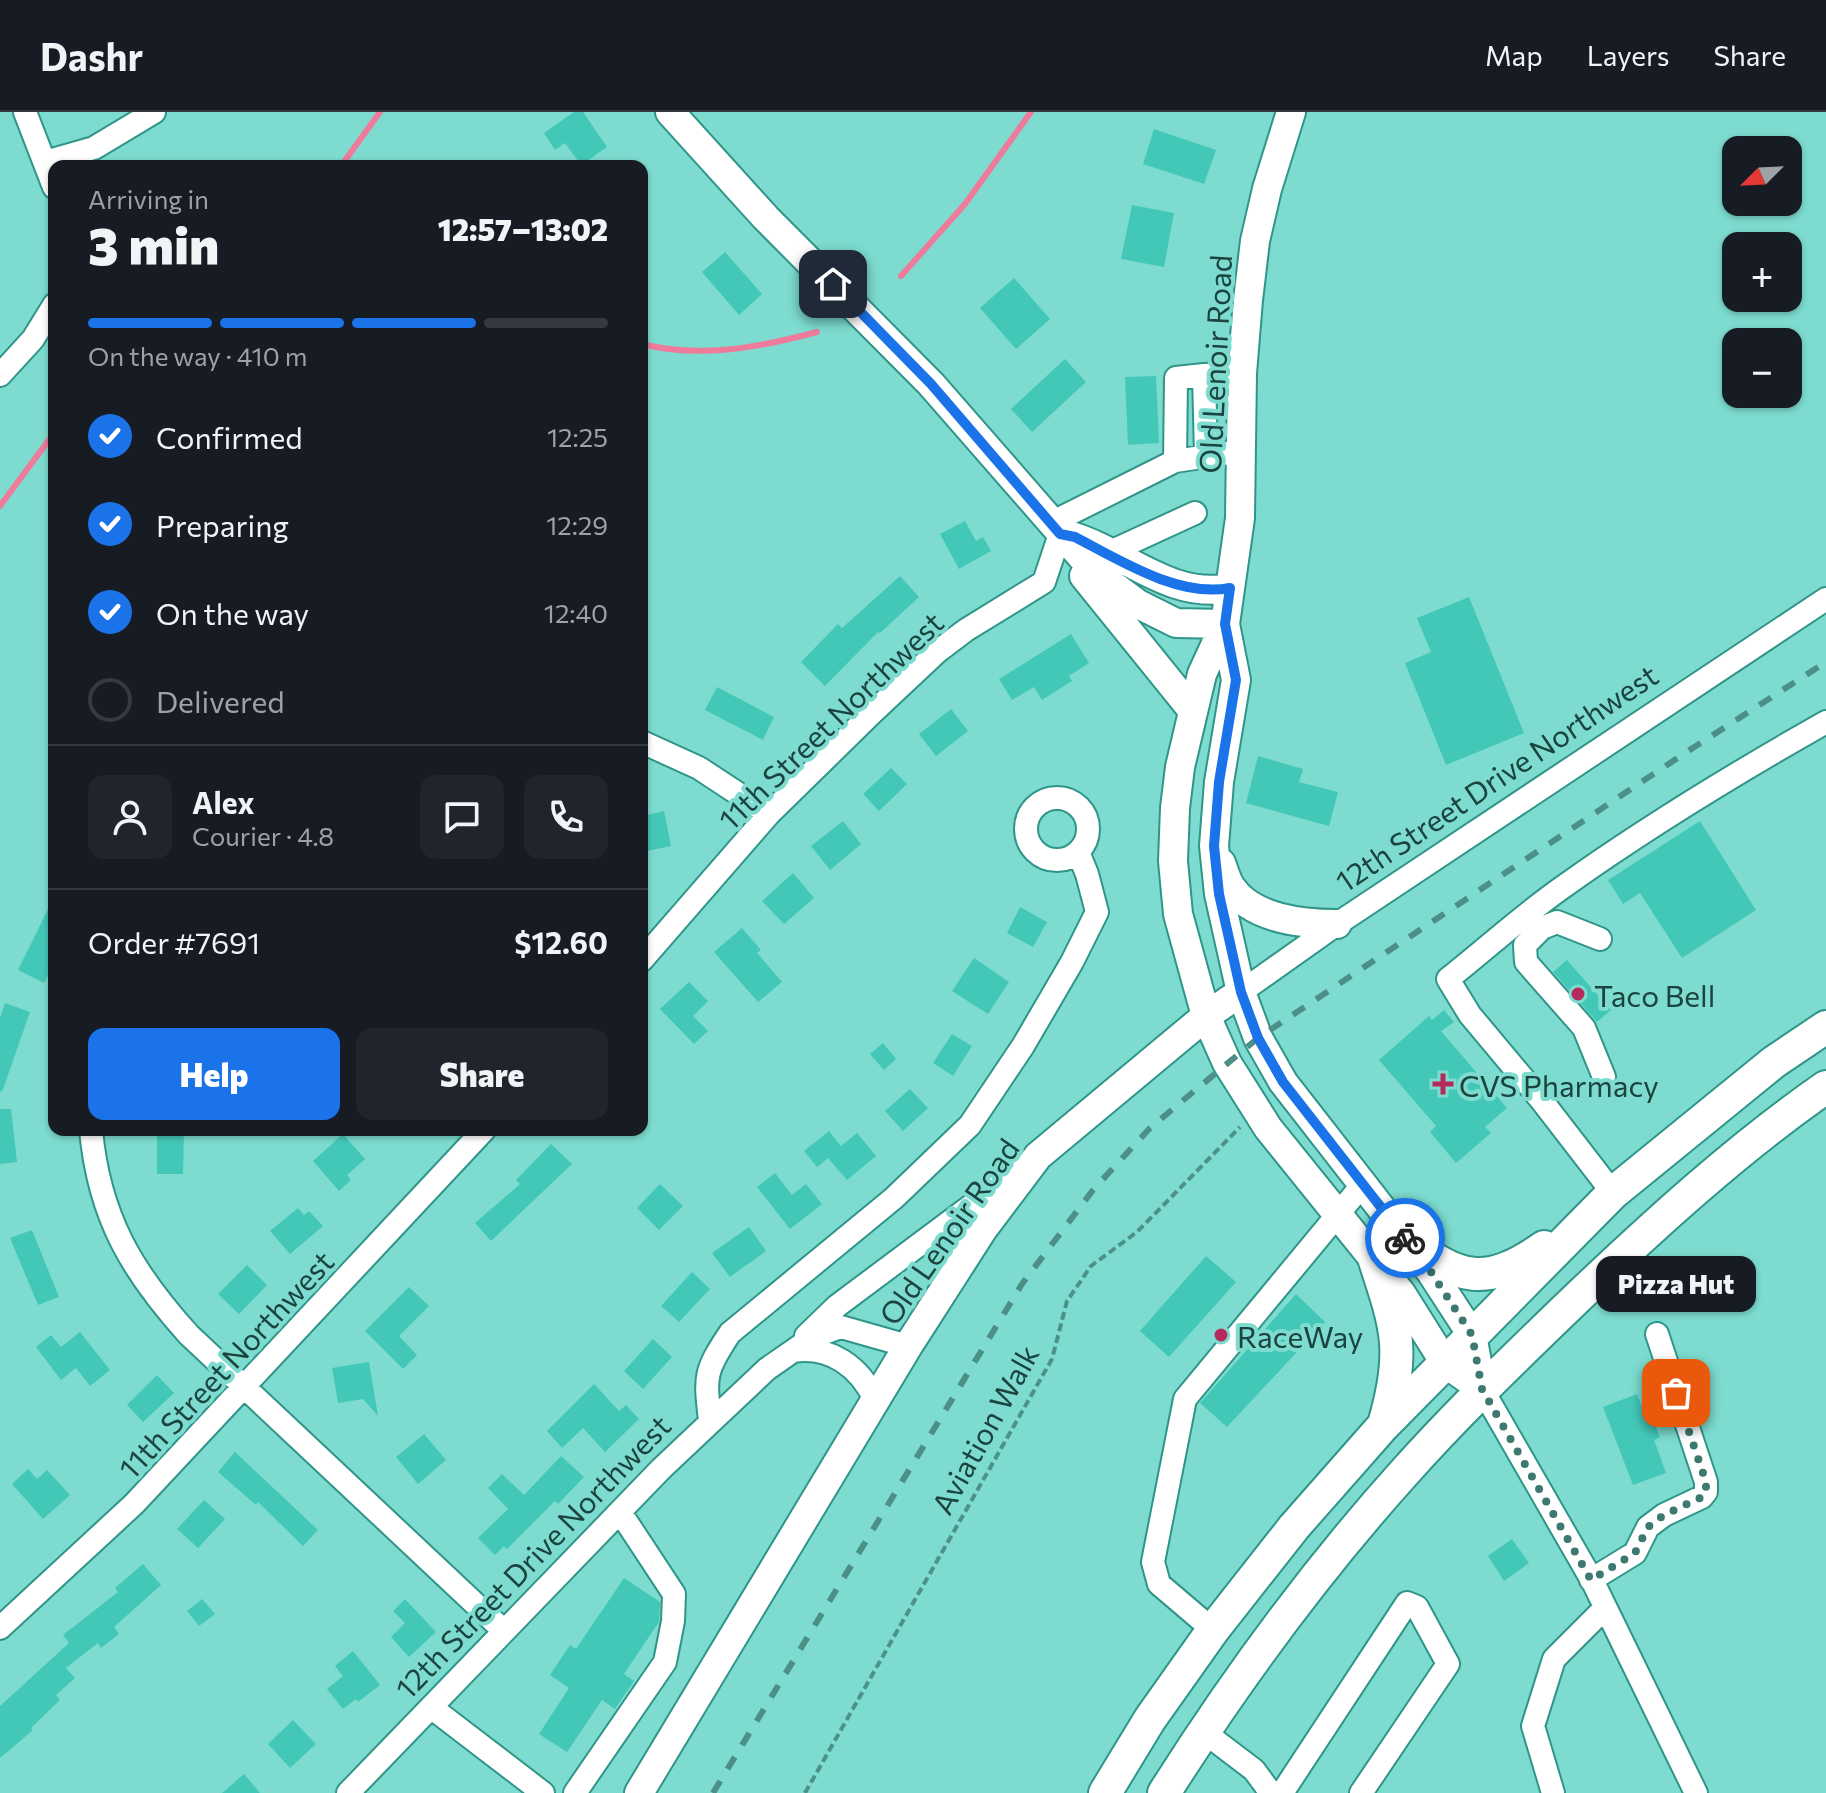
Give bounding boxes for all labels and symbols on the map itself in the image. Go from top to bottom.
north arrow [1722,136,1802,216]
pin [799,250,867,318]
street label: Old Lenoir Road [1190,254,1238,474]
street label: 11th Street Northwest [710,603,950,837]
street label: 12th Street Drive Northwest [1328,655,1664,899]
place label: Taco Bell [1594,976,1715,1013]
marker: Taco Bell [1569,985,1587,1003]
place label: CVS Pharmacy [1459,1066,1659,1103]
marker: CVS Pharmacy [1434,1075,1452,1093]
street label: Old Lenoir Road [870,1131,1026,1331]
courier [1365,1198,1445,1278]
street label: 11th Street Northwest [110,1242,340,1486]
callout: Pizza Hut [1596,1257,1756,1313]
place label: RaceWay [1237,1317,1363,1354]
marker: RaceWay [1212,1326,1230,1344]
street label: Aviation Walk [922,1338,1046,1520]
pin [1642,1359,1710,1427]
street label: 12th Street Drive Northwest [387,1406,677,1706]

